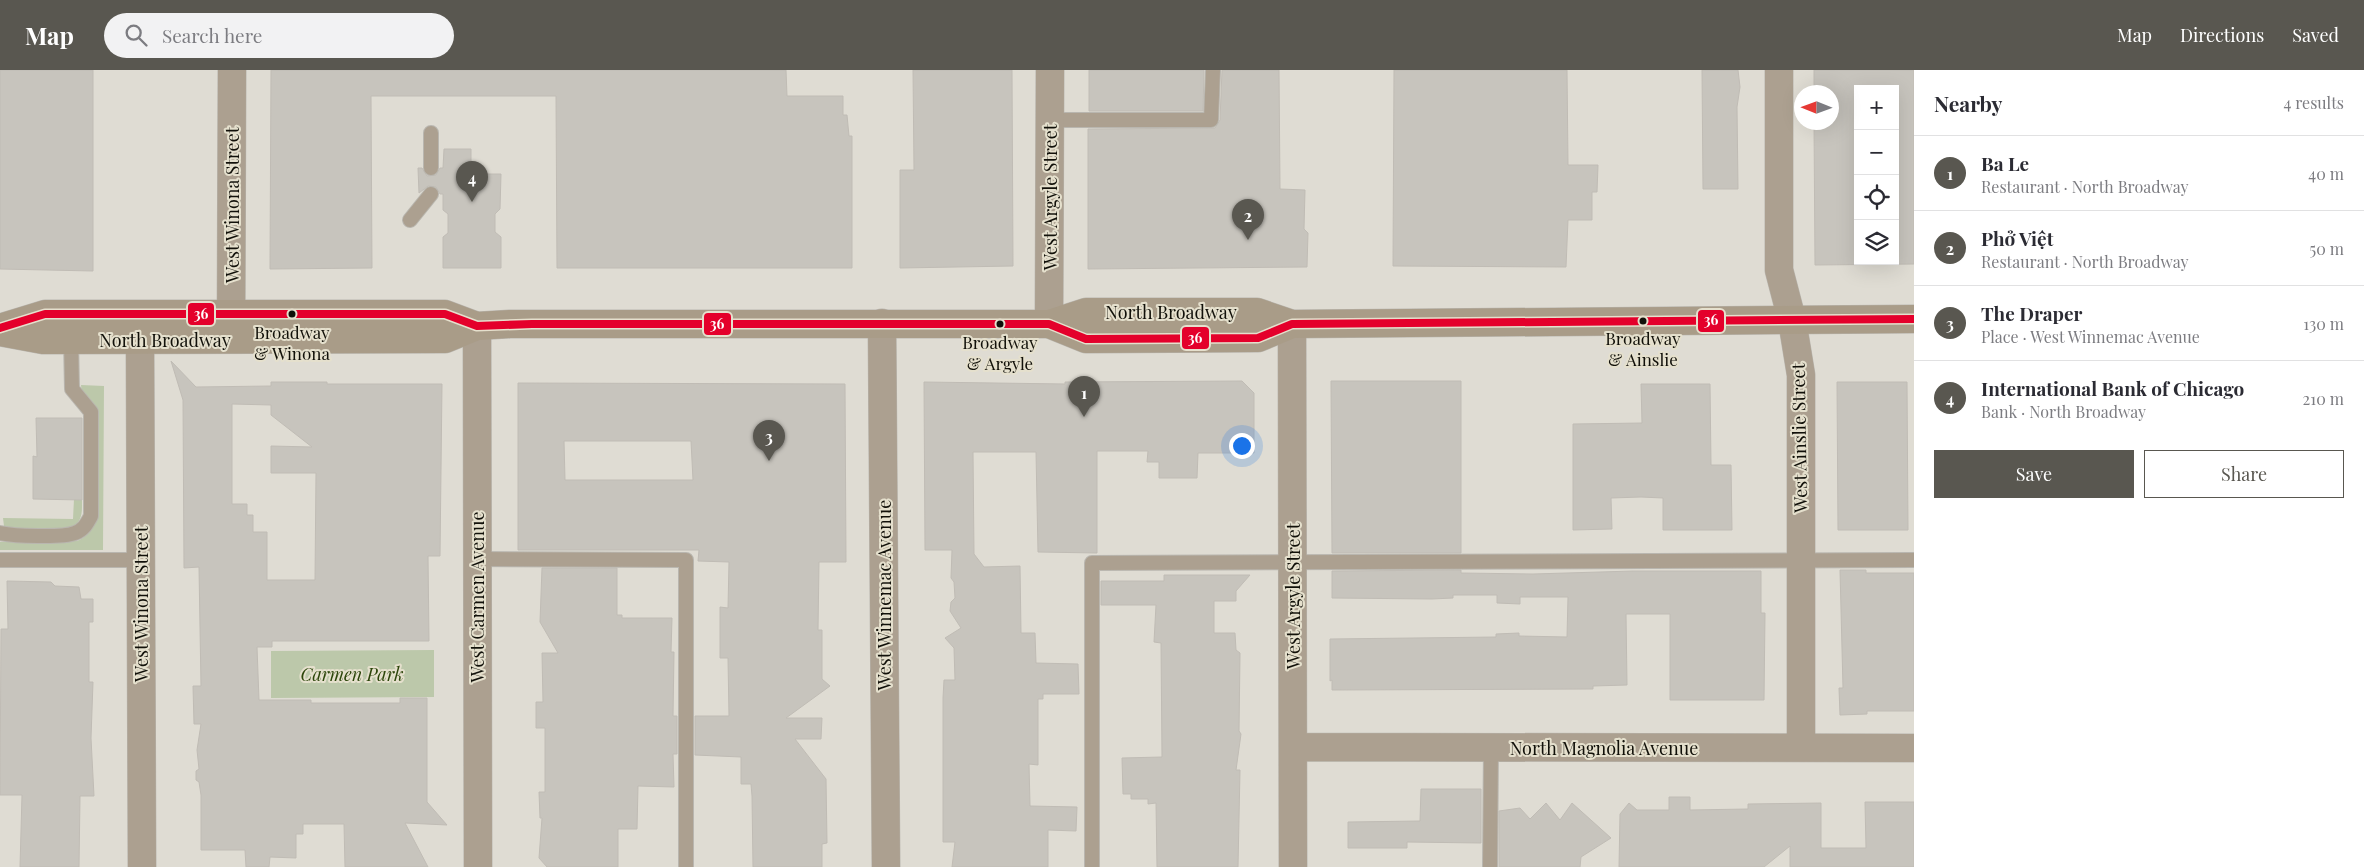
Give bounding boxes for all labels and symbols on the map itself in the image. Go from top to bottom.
north arrow [1794,85,1839,130]
street label: West Argyle Street [1038,123,1062,271]
street label: West Winona Street [220,126,244,284]
pin: 4 [456,161,488,202]
pin: 2 [1232,199,1264,240]
street label: North Broadway [1105,300,1237,324]
line badge: 36 [187,302,215,326]
text: 36 [194,304,208,323]
marker: Broadway & Winona [287,309,297,319]
line badge: 36 [1697,309,1725,333]
text: 36 [1704,310,1718,329]
line badge: 36 [703,312,732,336]
text: 36 [710,314,724,333]
marker: Broadway & Ainslie [1638,316,1648,326]
marker: Broadway & Argyle [995,319,1005,329]
place label: Broadway & Winona [254,321,330,364]
line badge: 36 [1181,326,1210,350]
place label: Broadway & Ainslie [1605,327,1681,370]
street label: North Broadway [99,328,231,352]
text: 36 [1188,328,1202,347]
place label: Broadway & Argyle [962,331,1038,374]
street label: West Ainslie Street [1786,362,1812,514]
pin: 1 [1068,376,1100,417]
pin: 3 [753,420,785,461]
your location [1229,433,1255,459]
street label: West Winnemac Avenue [872,500,896,691]
street label: West Carmen Avenue [465,511,489,684]
street label: West Argyle Street [1281,522,1305,670]
street label: West Winona Street [129,525,153,683]
park label: Carmen Park [300,662,404,686]
street label: North Magnolia Avenue [1510,736,1698,760]

